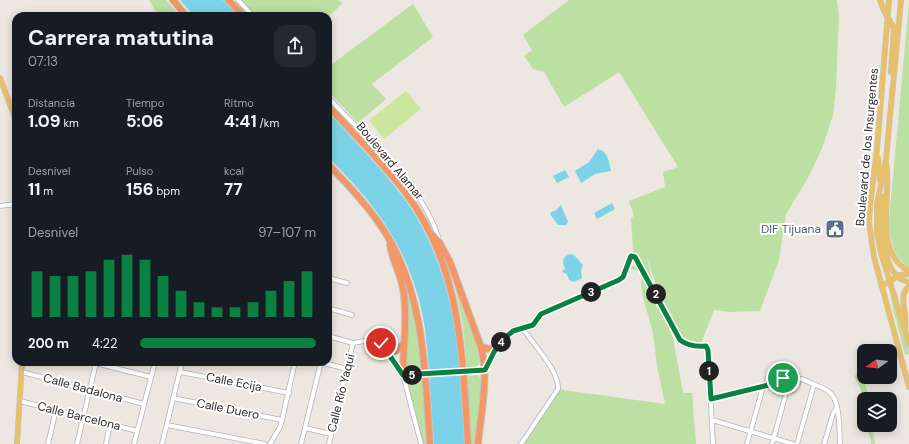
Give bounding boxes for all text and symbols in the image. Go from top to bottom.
text: Carrera matutina [28,23,214,52]
button: share [274,25,316,67]
text: 07:13 [28,53,58,70]
street label: Boulevard de los Insurgentes [852,67,882,227]
text: Distancia [28,96,75,110]
text: Tiempo [126,96,164,110]
text: Ritmo [224,96,254,110]
text: 1.09 [28,110,61,132]
text: 5:06 [126,110,164,132]
text: 4:41 [224,110,257,132]
text: km [61,116,79,130]
text: /km [257,116,279,130]
street label: Boulevard Alamar [353,119,428,204]
text: Desnivel [28,164,71,178]
text: Pulso [126,164,153,178]
text: kcal [224,164,244,178]
text: 11 [28,178,40,200]
text: 156 [126,178,154,200]
text: 77 [224,178,242,200]
text: m [40,184,53,198]
text: bpm [154,184,180,198]
public building icon: DIF Tijuana [824,218,846,240]
place label: DIF Tijuana [761,221,821,237]
text: Desnivel [28,224,78,241]
text: 97–107 m [258,224,316,241]
pin: 3 [581,282,601,302]
pin: 2 [646,284,666,304]
text: 3 [588,285,594,299]
text: 2 [653,287,659,301]
pin [364,326,398,360]
icon: check [370,332,392,354]
pin: 4 [491,332,511,352]
text: 200 m [28,335,69,352]
text: 4:22 [92,335,118,352]
text: 4 [497,335,505,349]
north arrow [857,344,897,384]
map controls [857,344,897,432]
street label: Calle Río Yaqui [324,352,359,434]
pin: 1 [699,361,719,381]
pin [766,361,800,395]
text: 1 [707,364,711,378]
pin: 5 [402,365,422,385]
icon: arrive [772,367,794,389]
text: 5 [409,368,415,382]
street label: Calle Ecija [205,369,263,395]
street label: Calle Badalona [42,370,124,406]
button: layers [857,392,897,432]
street label: Calle Duero [195,395,261,423]
street label: Calle Barcelona [36,398,122,434]

